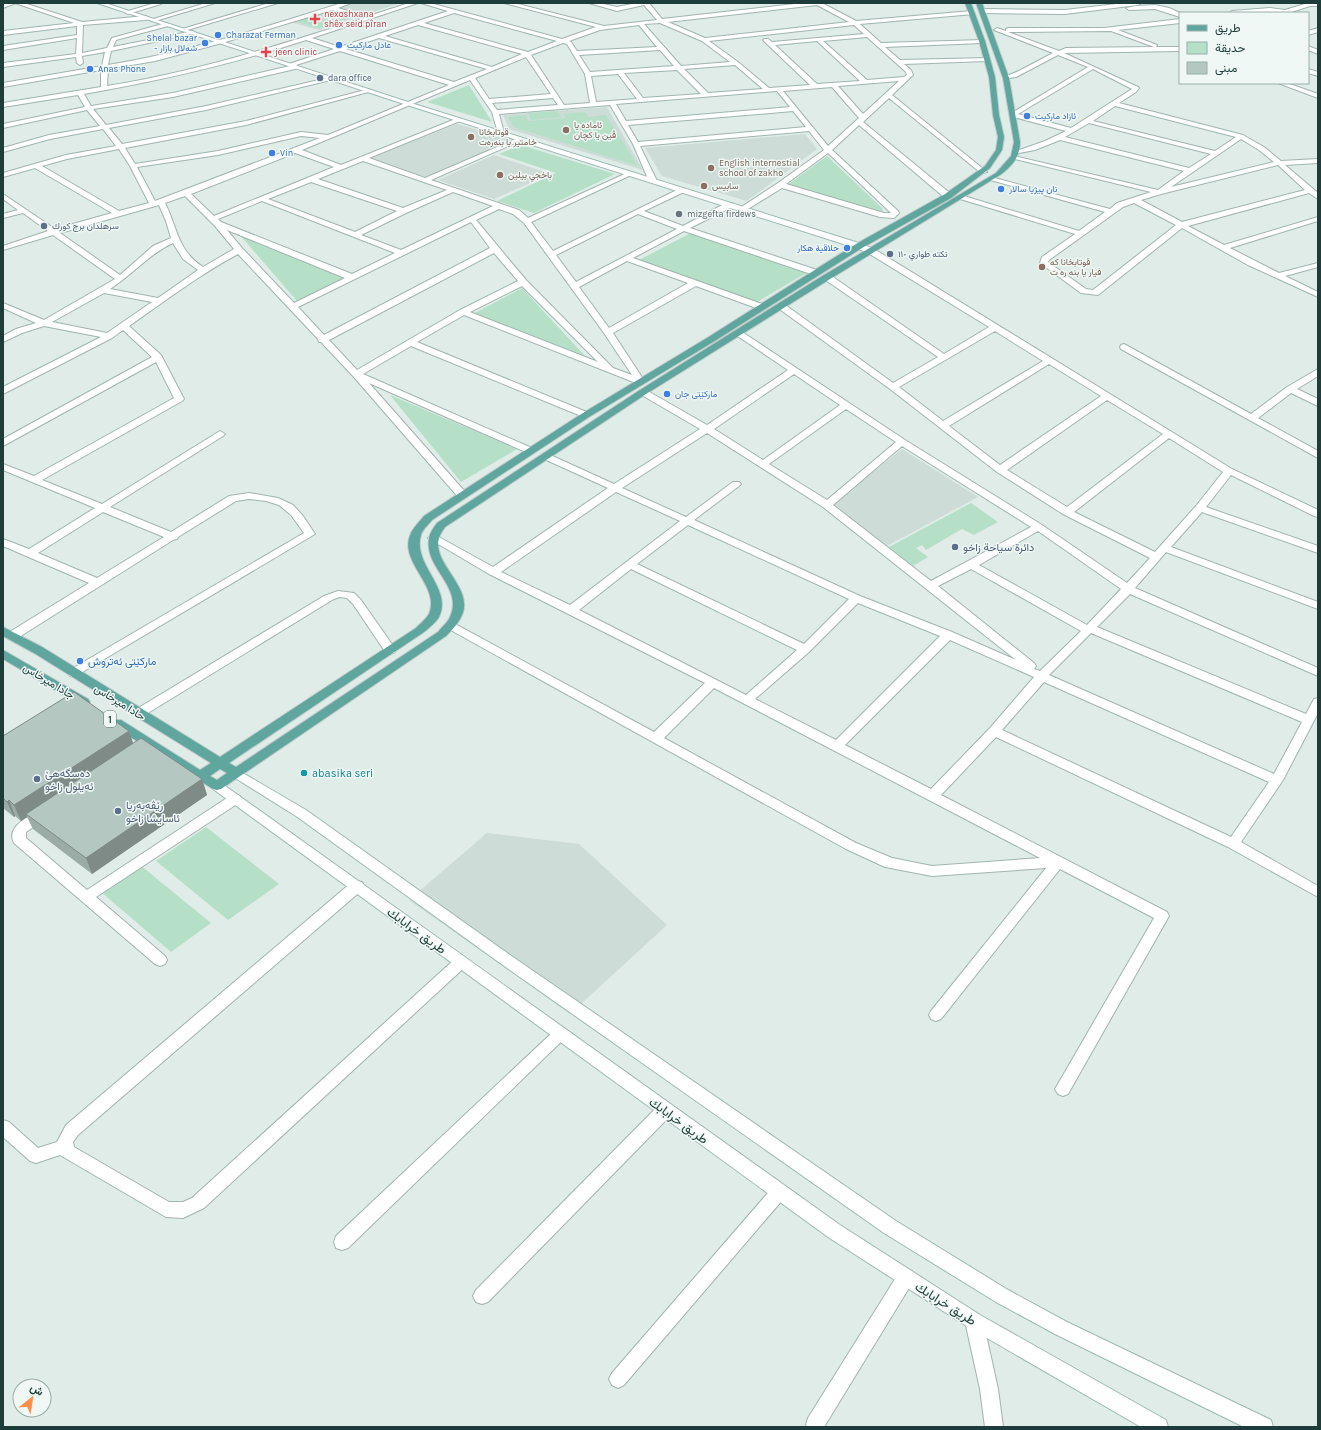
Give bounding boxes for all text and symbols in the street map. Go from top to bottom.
place label: nexoshxana shêx seid pîran [324,9,387,29]
legend [1179,12,1309,84]
marker: nexoshxana shêx seid pîran [309,13,321,25]
text: طريق [1215,21,1241,36]
marker: Charazat Ferman [213,30,223,40]
place label: Charazat Ferman [226,30,296,40]
place label: Shelal bazar - شەلال بازار [147,33,198,54]
marker: Shelal bazar - شەلال بازار [200,38,210,48]
marker: عادل ماركيت [334,40,344,50]
place label: عادل ماركيت [347,40,392,51]
text: حديقة [1215,41,1245,55]
marker: jeen clinic [260,46,272,58]
place label: jeen clinic [274,47,318,57]
text: مبنى [1215,61,1237,76]
marker: Anas Phone [85,64,95,74]
place label: Anas Phone [98,64,146,74]
marker: dara office [315,73,325,83]
place label: dara office [328,73,372,83]
marker: ئازاد ماركيت [1022,111,1032,121]
place label: ئازاد ماركيت [1035,111,1076,122]
place label: ئاماده یا ڤین یا کچان [574,120,616,141]
marker: ئاماده یا ڤین یا کچان [561,125,571,135]
place label: قوتابخانا خامتیر یا بنەرەت [479,127,537,148]
marker: قوتابخانا خامتیر یا بنەرەت [466,132,476,142]
marker: Vin [267,148,277,158]
place label: Vin [280,148,293,158]
place label: English internestial school of zakho [719,158,800,178]
marker: English internestial school of zakho [706,163,716,173]
marker: باخجي بيلين [495,170,505,180]
place label: باخجي بيلين [508,170,552,182]
marker: سابيس [699,181,709,191]
place label: سابيس [712,181,739,191]
marker: نان پيژيا سالار [996,184,1006,194]
place label: نان پيژيا سالار [1008,184,1058,195]
marker: mizgefta firdews [674,209,684,219]
place label: mizgefta firdews [687,209,756,219]
marker: سرهلدان برج كورك [39,221,49,231]
place label: سرهلدان برج كورك [52,221,119,232]
place label: حلاقية هكار [796,243,839,254]
marker: حلاقية هكار [842,243,852,253]
marker: نكته طواري ١١٠ [885,249,895,259]
place label: نكته طواري ١١٠ [898,249,948,261]
place label: قوتابخانا كه فيار يا بنه ره ت [1050,257,1101,278]
marker: قوتابخانا كه فيار يا بنه ره ت [1037,262,1047,272]
marker: مارکێتی جان [662,389,672,399]
place label: مارکێتی جان [675,389,718,400]
place label: دائرة سياحة زاخو [963,541,1034,554]
marker: دائرة سياحة زاخو [950,542,960,552]
place label: مارکێتی ئەتروش [88,655,157,668]
marker: مارکێتی ئەتروش [75,656,85,666]
street label: جادا ميرخاس [21,661,77,702]
street label: حادا ميرخاس [92,682,148,723]
road number: 1 [104,711,116,727]
place label: ده‌سگه‌هێ ئه‌يلول زاخو [45,767,93,793]
place label: abasika seri [312,767,373,780]
marker: abasika seri [299,768,309,778]
marker: ده‌سگه‌هێ ئه‌يلول زاخو [32,774,42,784]
place label: رێڤه‌به‌ريا ئاسايشا زاخو [126,799,180,825]
marker: رێڤه‌به‌ريا ئاسايشا زاخو [113,806,123,816]
street label: طريق خرابابك [384,904,449,958]
street label: طريق خرابابك [646,1094,711,1148]
street label: طريق خرابابك [912,1279,979,1329]
north arrow [12,1378,52,1418]
text: ش [28,1381,46,1399]

